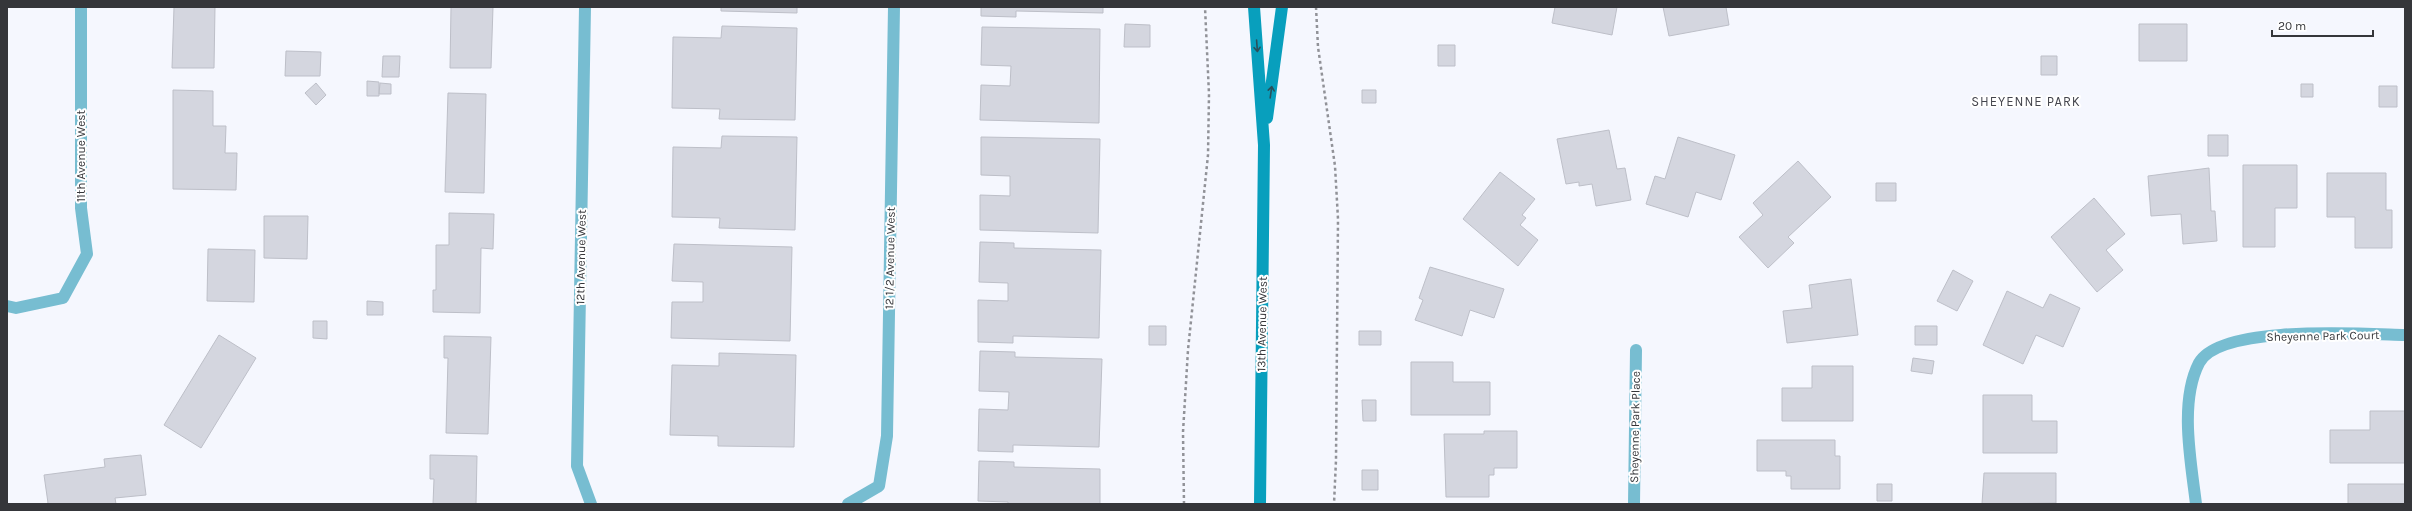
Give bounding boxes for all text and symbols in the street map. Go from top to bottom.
scale bar [2272,12,2373,38]
text: 20 m [2278,19,2306,33]
one-way arrow [1254,39,1261,52]
one-way arrow [1267,86,1275,99]
district label: SHEYENNE PARK [1971,94,2081,109]
street label: 11th Avenue West [74,109,88,202]
street label: 12 1/2 Avenue West [882,206,898,309]
street label: 12th Avenue West [573,209,589,305]
street label: 13th Avenue West [1254,276,1270,372]
street label: Sheyenne Park Court [2266,328,2380,344]
street label: Sheyenne Park Place [1627,371,1643,483]

